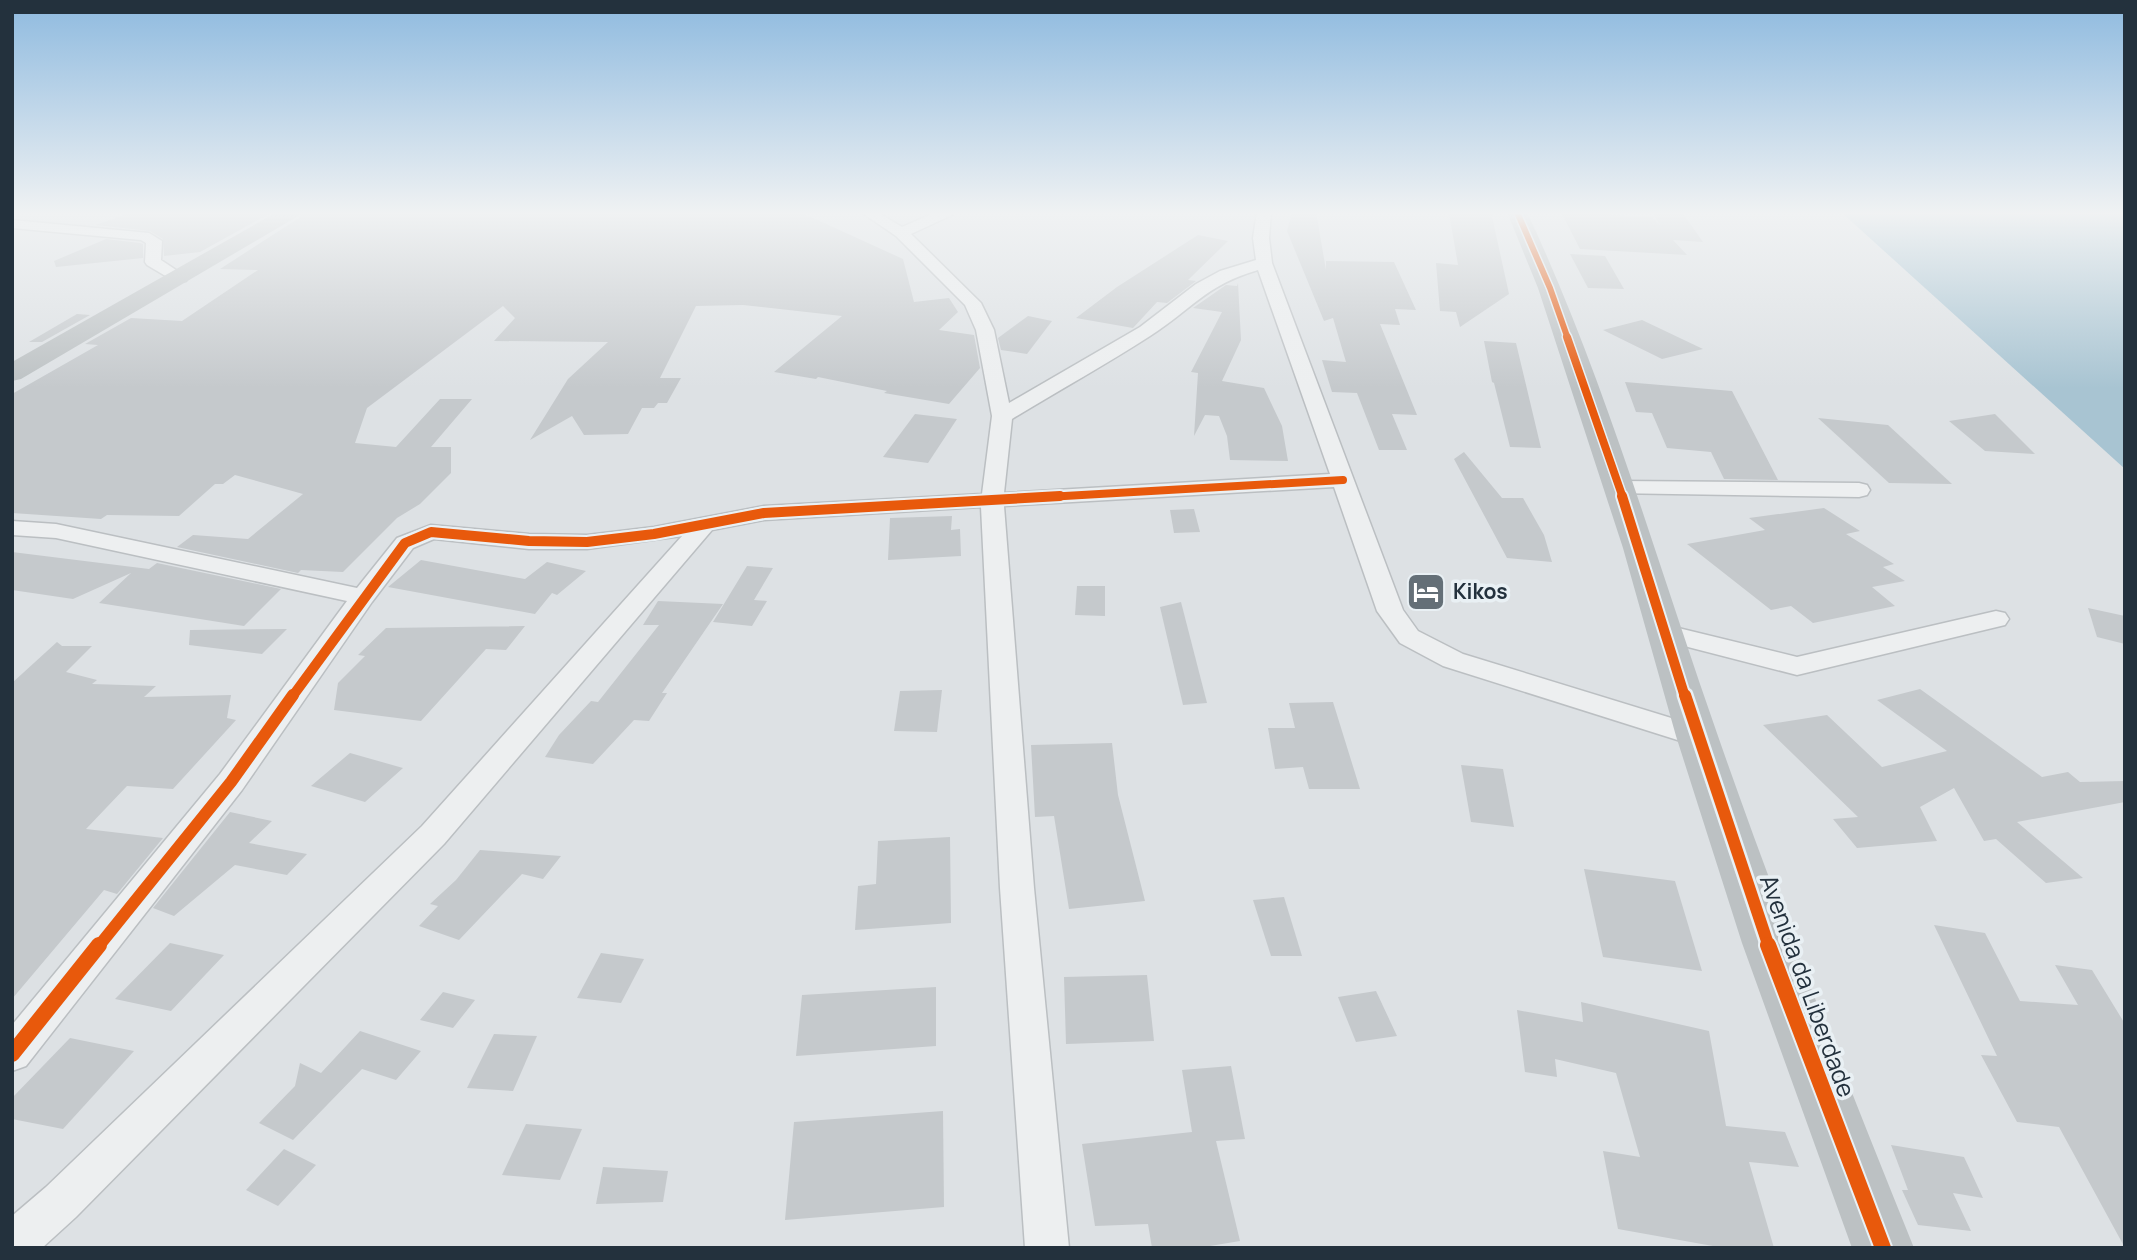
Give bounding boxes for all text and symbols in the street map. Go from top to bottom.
hotel icon: Kikos [1405,571,1447,613]
place label: Kikos [1453,577,1508,605]
street label: Avenida da Liberdade [1753,870,1864,1101]

